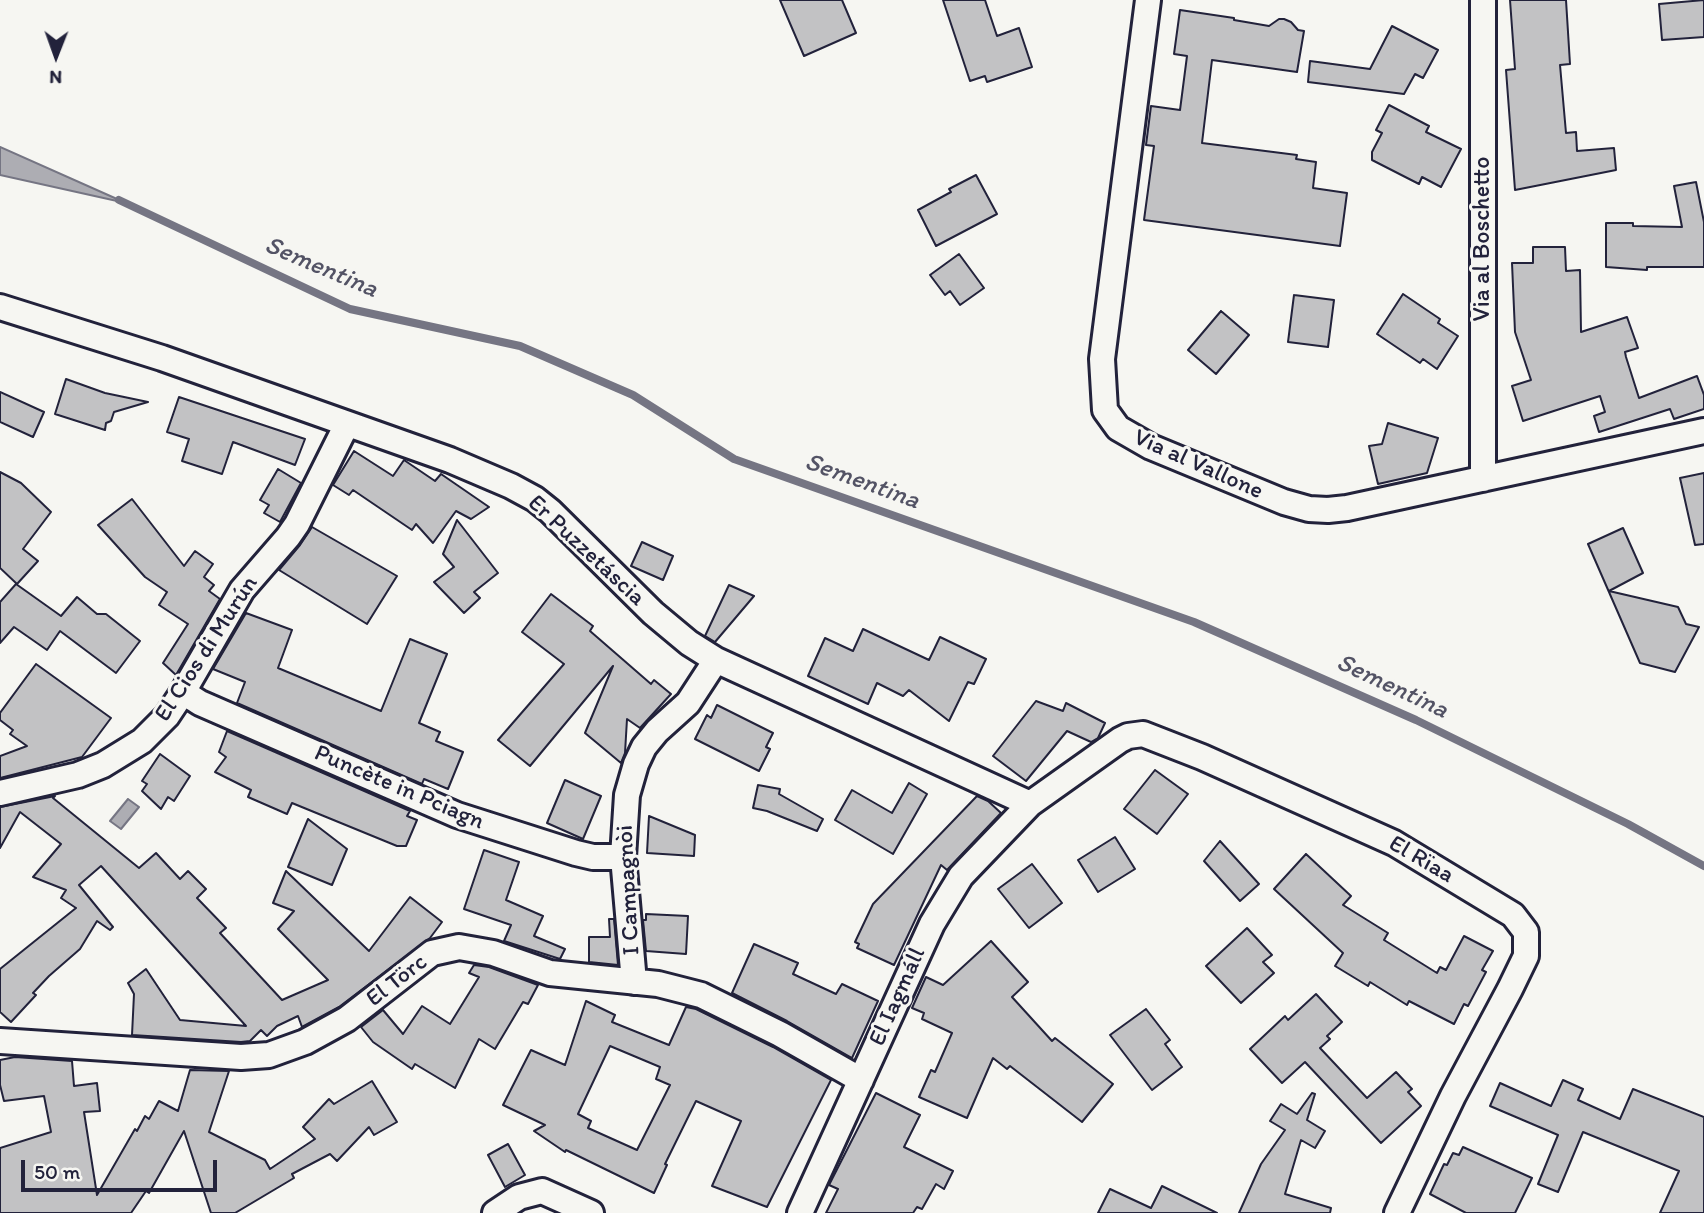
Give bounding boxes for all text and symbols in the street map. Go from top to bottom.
north arrow [21,21,91,91]
text: N [49,66,62,89]
street label: Via al Boschetto [1469,156,1497,322]
water label: Sementina [260,230,382,306]
street label: Via al Vallone [1129,424,1267,506]
water label: Sementina [800,447,924,517]
street label: Er Puzzetáscia [521,489,651,613]
street label: El Cios di Murún [149,571,265,727]
water label: Sementina [1331,648,1453,726]
street label: Puncète in Pciagn [310,739,488,837]
street label: I Campagnòi [611,824,647,956]
street label: El Rïaa [1383,830,1459,890]
street label: El Iagmáll [864,943,932,1051]
street label: El Törc [361,948,433,1014]
scale bar [24,1146,220,1190]
text: 50 m [34,1159,80,1184]

